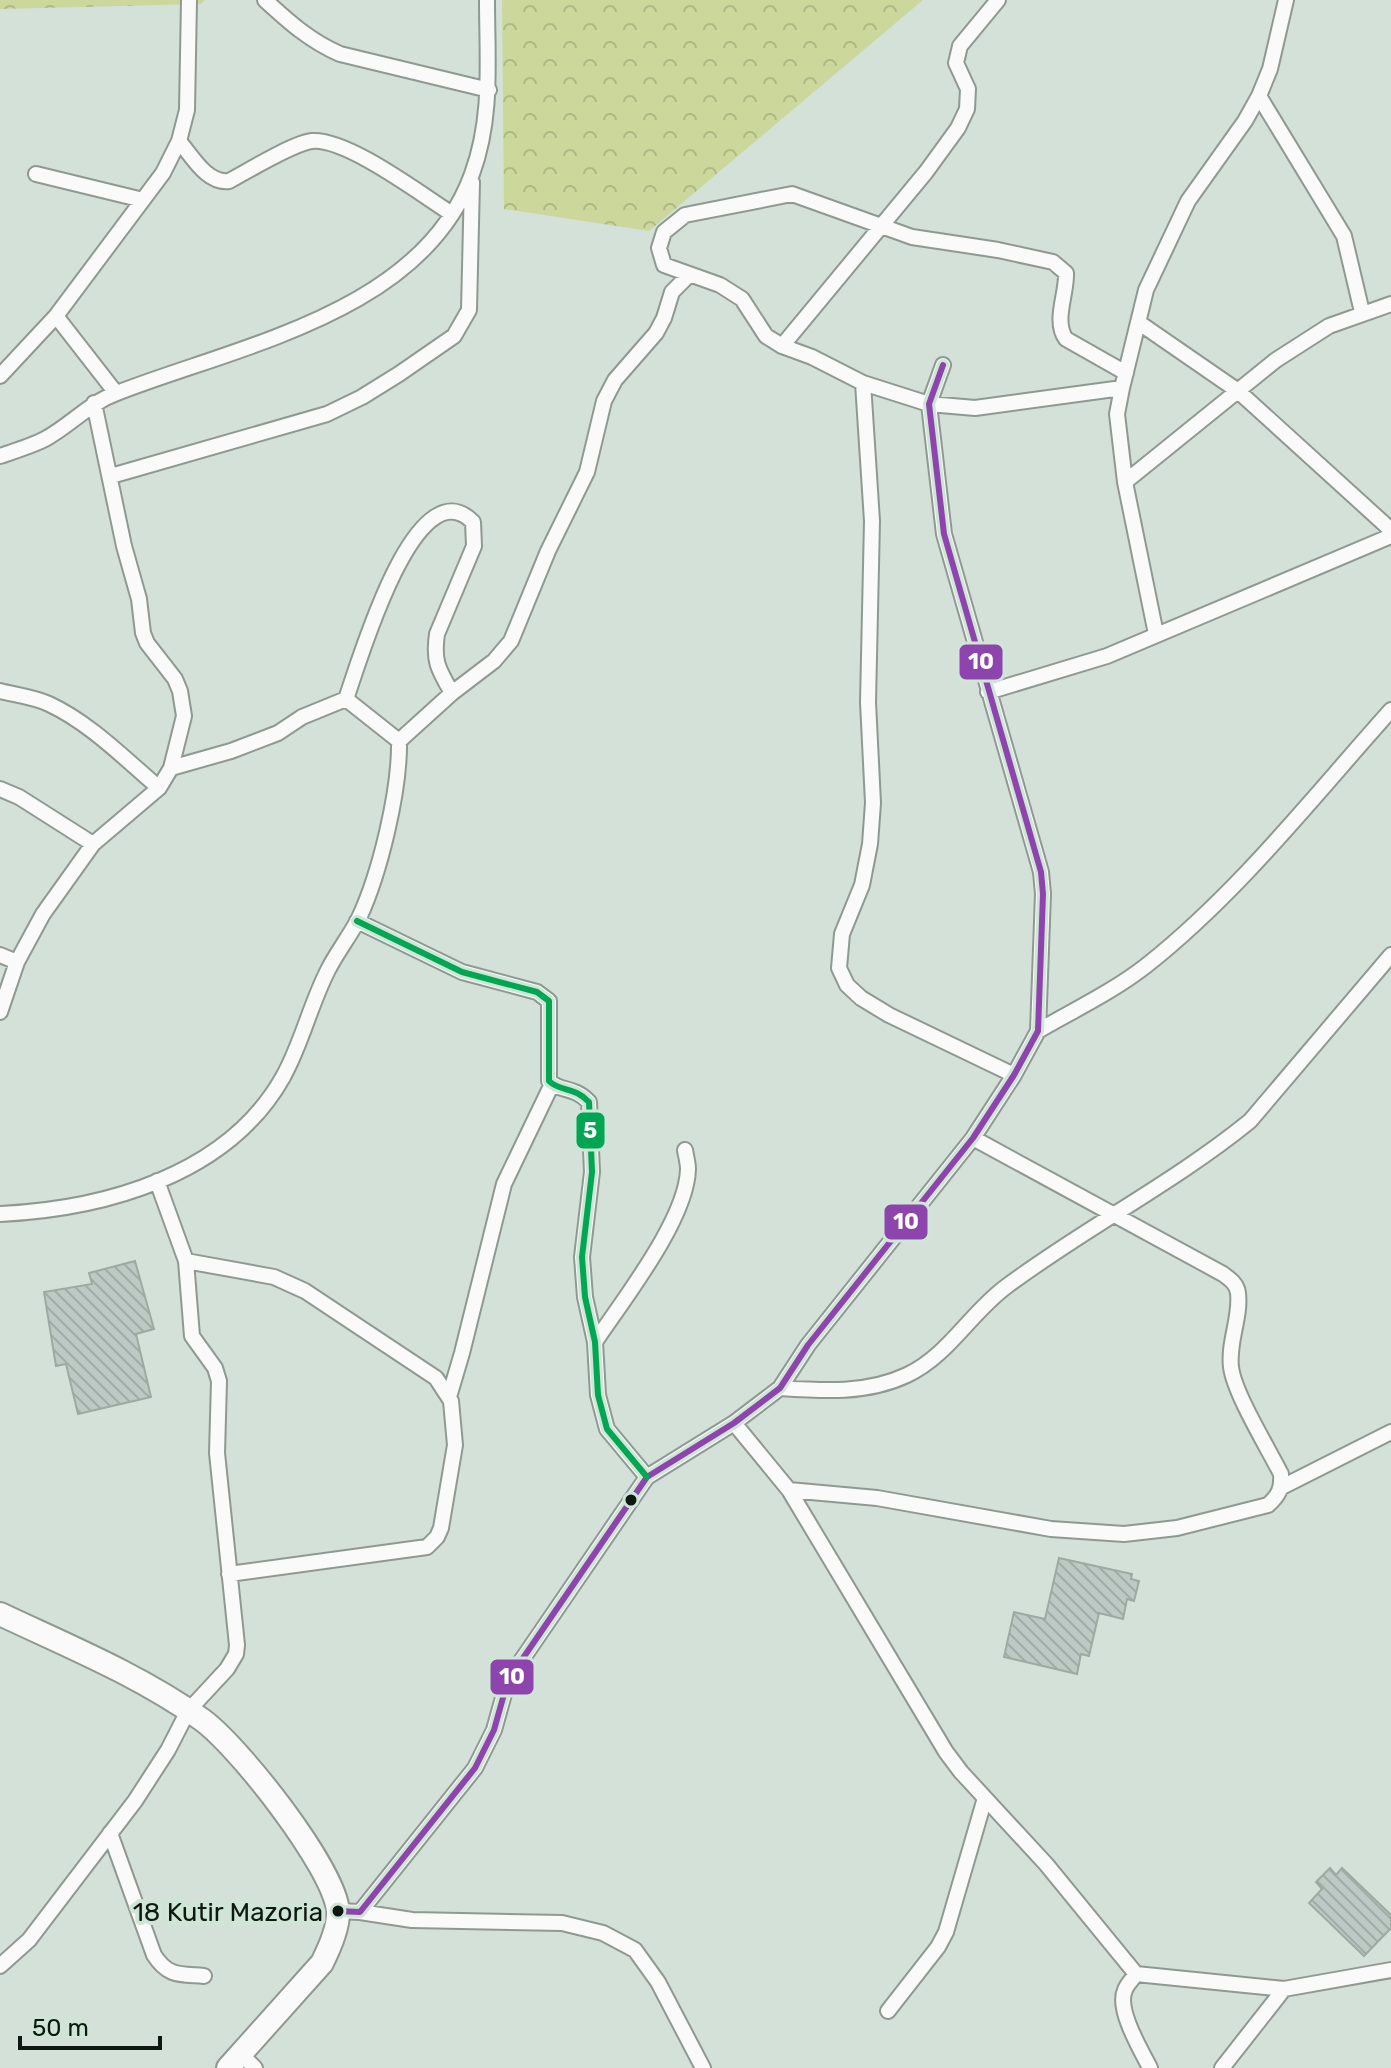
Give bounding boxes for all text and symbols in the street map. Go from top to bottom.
line badge: 10 [958,643,1004,681]
text: 10 [968,648,994,675]
line badge: 5 [575,1111,606,1150]
text: 5 [583,1117,597,1144]
line badge: 10 [883,1203,929,1241]
text: 10 [893,1208,919,1235]
unlabelled marker [623,1492,639,1508]
line badge: 10 [489,1658,535,1696]
text: 10 [499,1663,525,1690]
place label: 18 Kutir Mazoria [133,1897,323,1928]
marker: 18 Kutir Mazoria [330,1903,346,1919]
scale bar [20,2000,160,2050]
text: 50 m [32,2014,89,2042]

